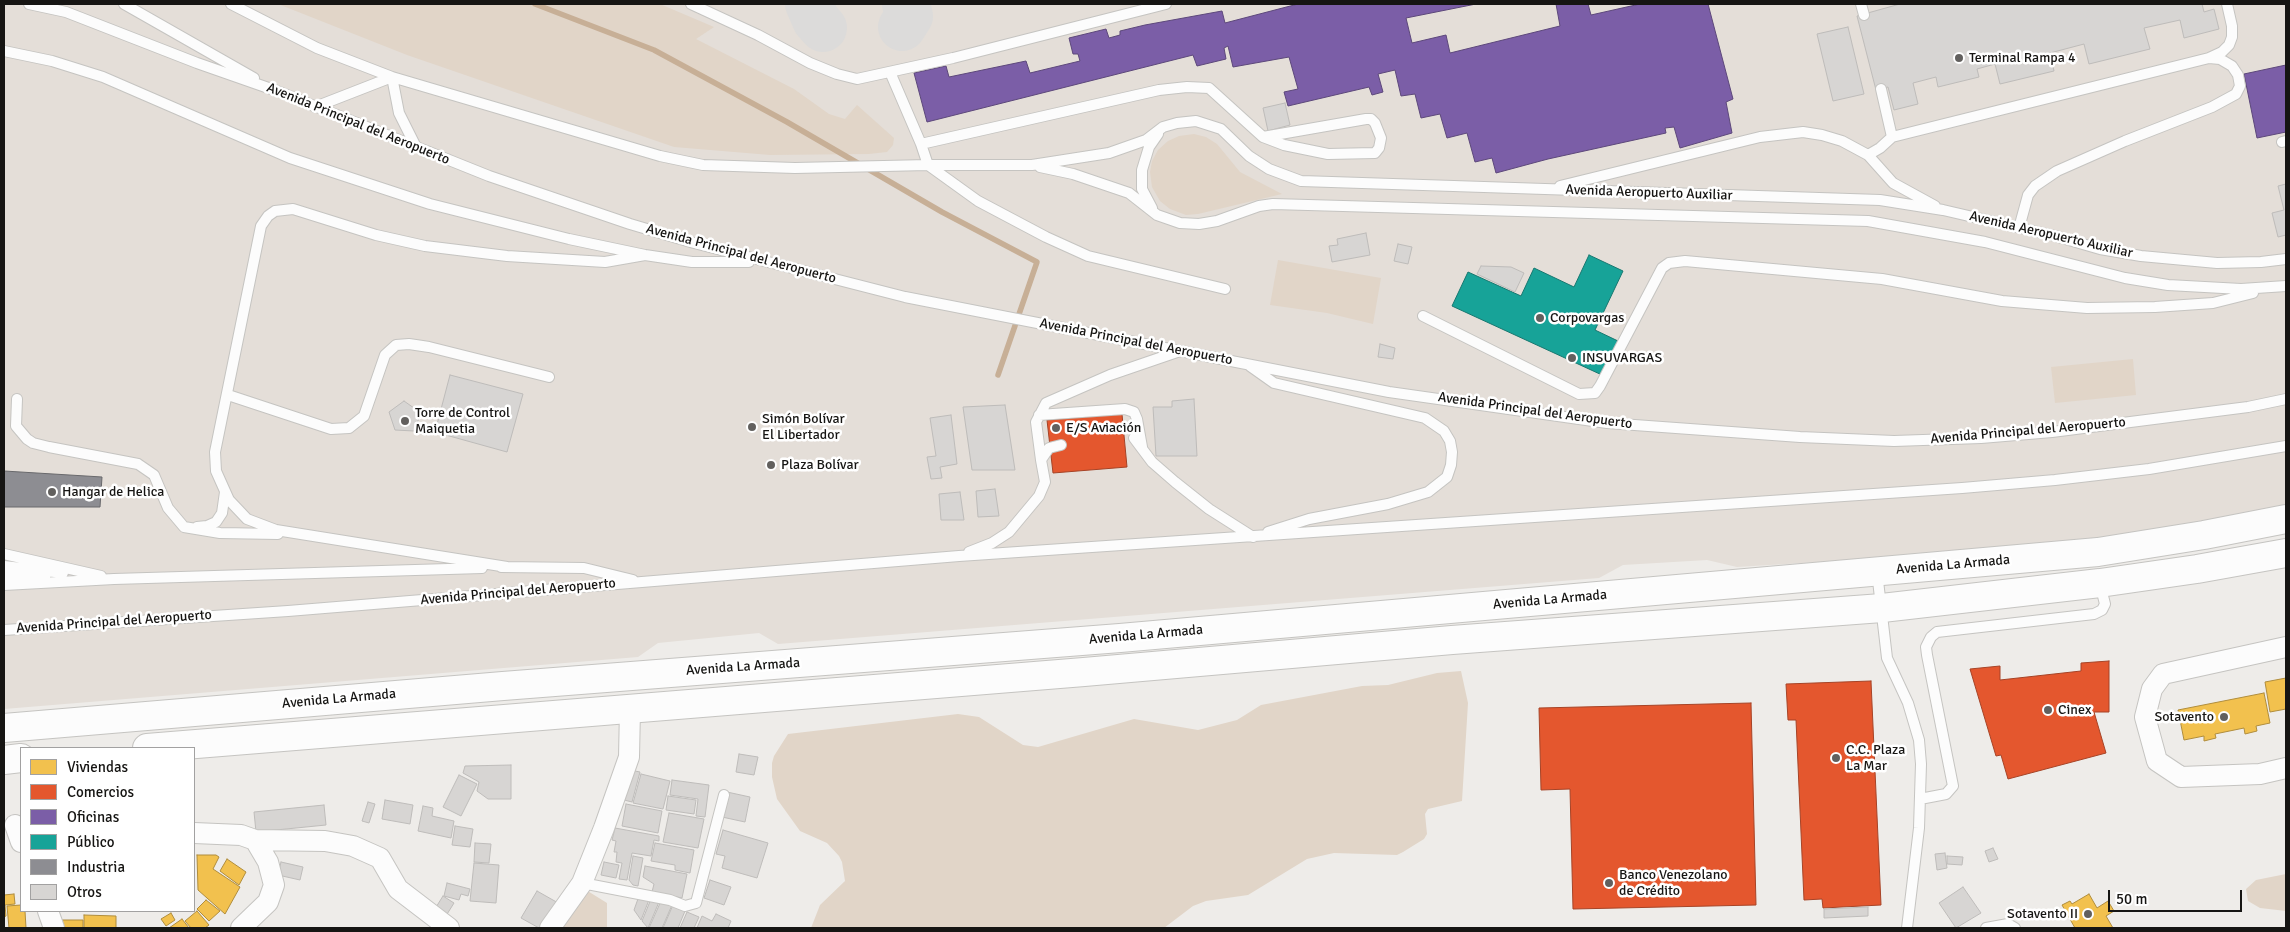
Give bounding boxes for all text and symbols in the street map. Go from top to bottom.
place label: Terminal Rampa 4 [1969,50,2075,66]
marker: Terminal Rampa 4 [1953,52,1965,64]
street label: Avenida Principal del Aeropuerto [264,79,452,169]
street label: Avenida Aeropuerto Auxiliar [1565,182,1733,204]
street label: Avenida Aeropuerto Auxiliar [1968,208,2134,262]
street label: Avenida Principal del Aeropuerto [644,221,838,287]
place label: Corpovargas [1550,310,1624,326]
marker: Corpovargas [1534,312,1546,324]
street label: Avenida Principal del Aeropuerto [1038,315,1234,369]
place label: INSUVARGAS [1582,350,1662,366]
marker: INSUVARGAS [1566,352,1578,364]
street label: Avenida Principal del Aeropuerto [1437,389,1633,433]
place label: Torre de Control Maiquetia [415,405,510,438]
place label: Simón Bolívar El Libertador [762,411,845,444]
street label: Avenida Principal del Aeropuerto [1930,414,2126,448]
marker: Torre de Control Maiquetia [399,415,411,427]
place label: E/S Aviación [1066,420,1142,436]
marker: Simón Bolívar El Libertador [746,421,758,433]
marker: E/S Aviación [1050,422,1062,434]
place label: Plaza Bolívar [781,457,859,473]
marker: Plaza Bolívar [765,459,777,471]
place label: Hangar de Helica [62,484,164,500]
marker: Hangar de Helica [46,486,58,498]
street label: Avenida La Armada [1895,552,2011,578]
street label: Avenida Principal del Aeropuerto [420,575,616,609]
street label: Avenida La Armada [1492,587,1608,613]
street label: Avenida Principal del Aeropuerto [16,607,212,637]
street label: Avenida La Armada [1088,622,1204,648]
street label: Avenida La Armada [685,655,801,679]
street label: Avenida La Armada [281,686,397,712]
place label: Cinex [2058,702,2091,718]
marker: Cinex [2042,704,2054,716]
place label: Sotavento [2154,709,2214,725]
marker: Sotavento [2218,711,2230,723]
place label: C.C. Plaza La Mar [1846,742,1905,774]
legend [20,747,195,912]
marker: C.C. Plaza La Mar [1830,752,1842,764]
text: Viviendas [67,758,128,776]
text: Comercios [67,783,134,801]
text: Oficinas [67,808,119,826]
text: Público [67,833,115,851]
text: Industria [67,858,125,876]
place label: Banco Venezolano de Crédito [1619,867,1728,900]
marker: Banco Venezolano de Crédito [1603,877,1615,889]
scale bar [2110,880,2244,912]
text: Otros [67,883,102,901]
text: 50 m [2116,890,2147,908]
place label: Sotavento II [2007,906,2078,922]
marker: Sotavento II [2082,908,2094,920]

